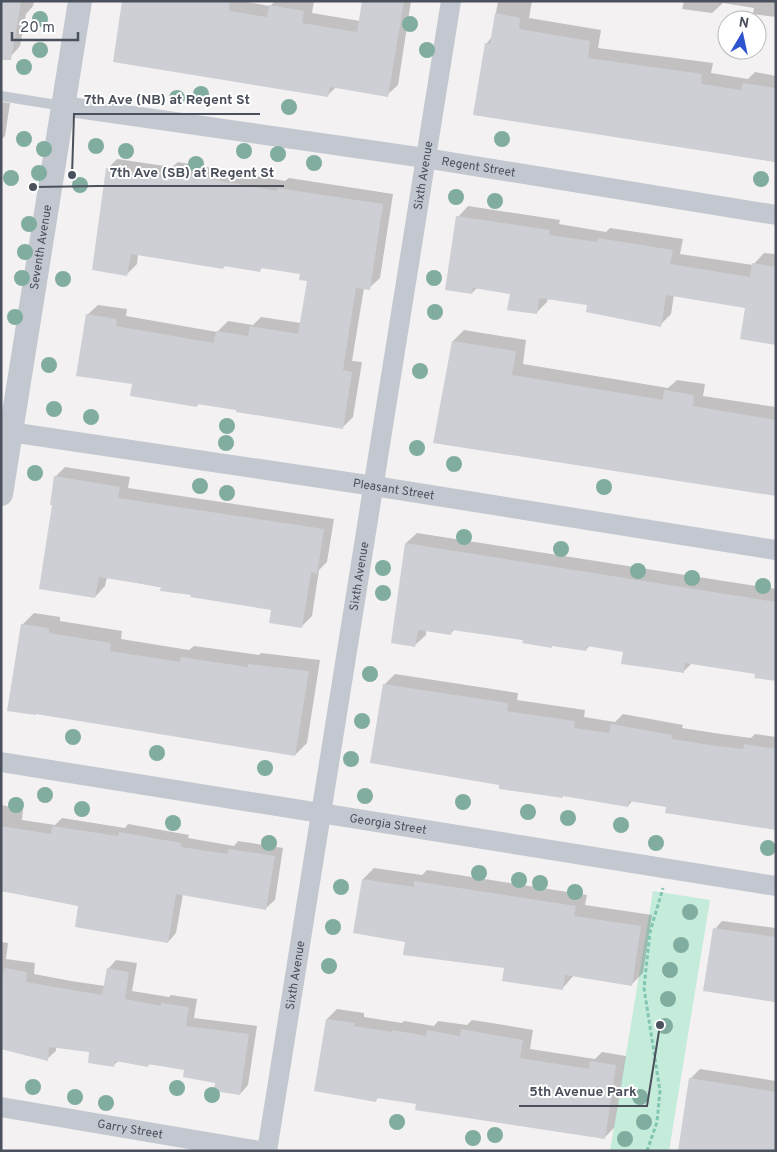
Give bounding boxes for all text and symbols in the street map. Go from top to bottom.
scale bar [12,10,79,42]
north arrow [717,10,767,60]
text: N [737,14,750,33]
text: 20 m [20,19,55,38]
callout: 7th Ave (NB) at Regent St [74,85,260,114]
text: 7th Ave (NB) at Regent St [84,92,250,109]
street label: Sixth Avenue [411,140,438,211]
street label: Regent Street [440,154,517,182]
callout: 7th Ave (SB) at Regent St [99,157,284,186]
text: 7th Ave (SB) at Regent St [110,165,274,182]
street label: Seventh Avenue [27,204,56,291]
street label: Pleasant Street [352,476,436,505]
street label: Sixth Avenue [347,541,373,612]
street label: Georgia Street [348,811,428,839]
street label: Sixth Avenue [283,940,310,1011]
callout: 5th Avenue Park [519,1077,647,1106]
text: 5th Avenue Park [529,1084,637,1101]
street label: Garry Street [96,1116,164,1143]

